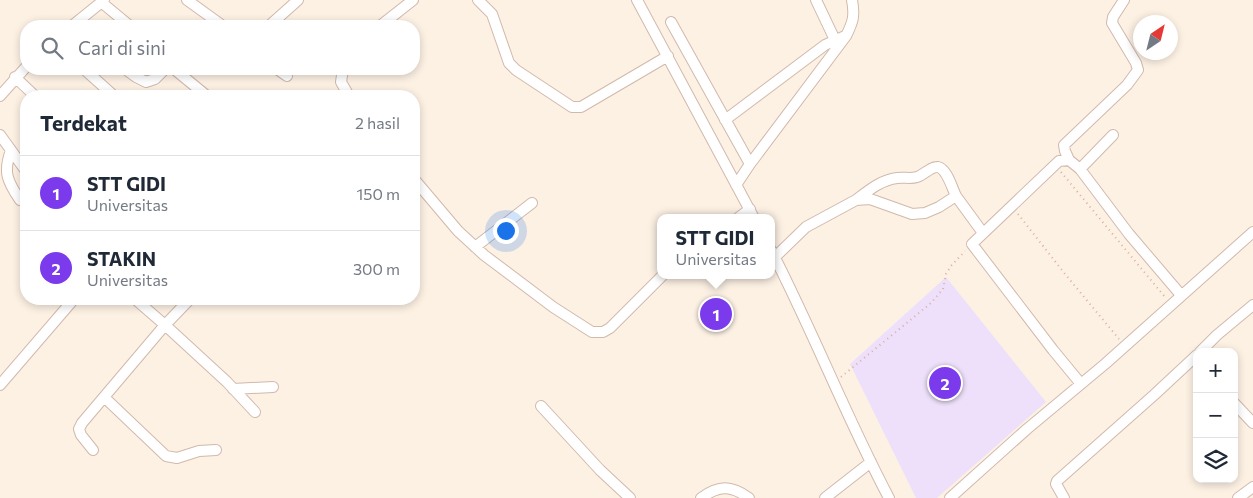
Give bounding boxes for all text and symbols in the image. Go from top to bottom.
north arrow [1133,15,1178,60]
search box [20,20,420,75]
icon: search [38,34,66,62]
text: Cari di sini [78,36,166,59]
text: Terdekat [40,110,127,135]
text: 2 hasil [355,113,400,132]
text: STT GIDI [87,172,166,195]
text: 1 [52,184,60,203]
text: 150 m [357,184,400,203]
text: Universitas [87,195,168,214]
popup [657,214,775,279]
your location [493,218,519,244]
text: STT GIDI [675,226,754,249]
text: STAKIN [87,247,156,270]
text: Universitas [675,249,757,268]
text: 2 [51,259,61,278]
text: 300 m [353,259,400,278]
text: Universitas [87,270,168,289]
pin: 1 [700,295,732,333]
map controls [1193,348,1238,483]
button: + [1193,348,1238,393]
pin: 2 [929,364,961,402]
button: − [1193,393,1238,438]
button: layers [1193,438,1238,483]

